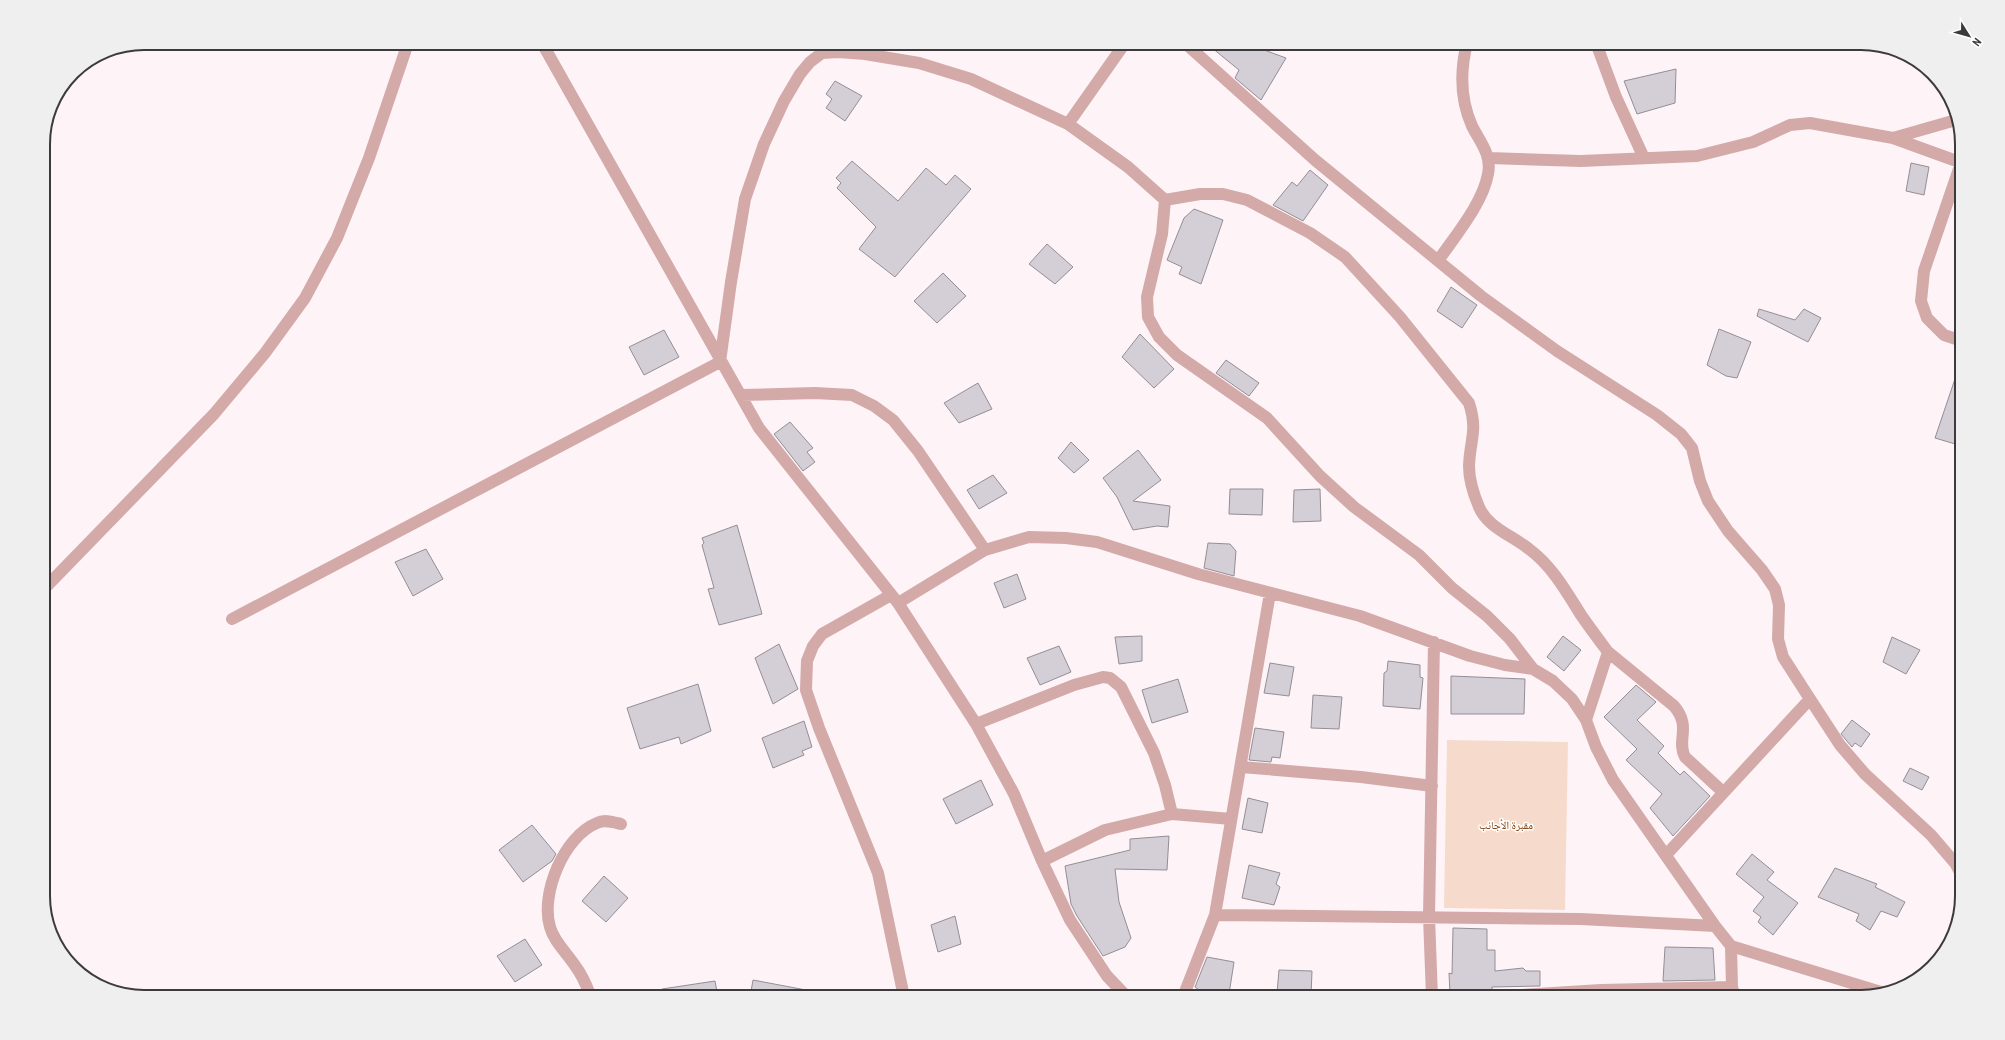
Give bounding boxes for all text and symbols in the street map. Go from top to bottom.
north arrow [1949,16,1989,56]
text: N [1969,35,1984,49]
park label: مقبرة الأجانب [1479,819,1533,832]

